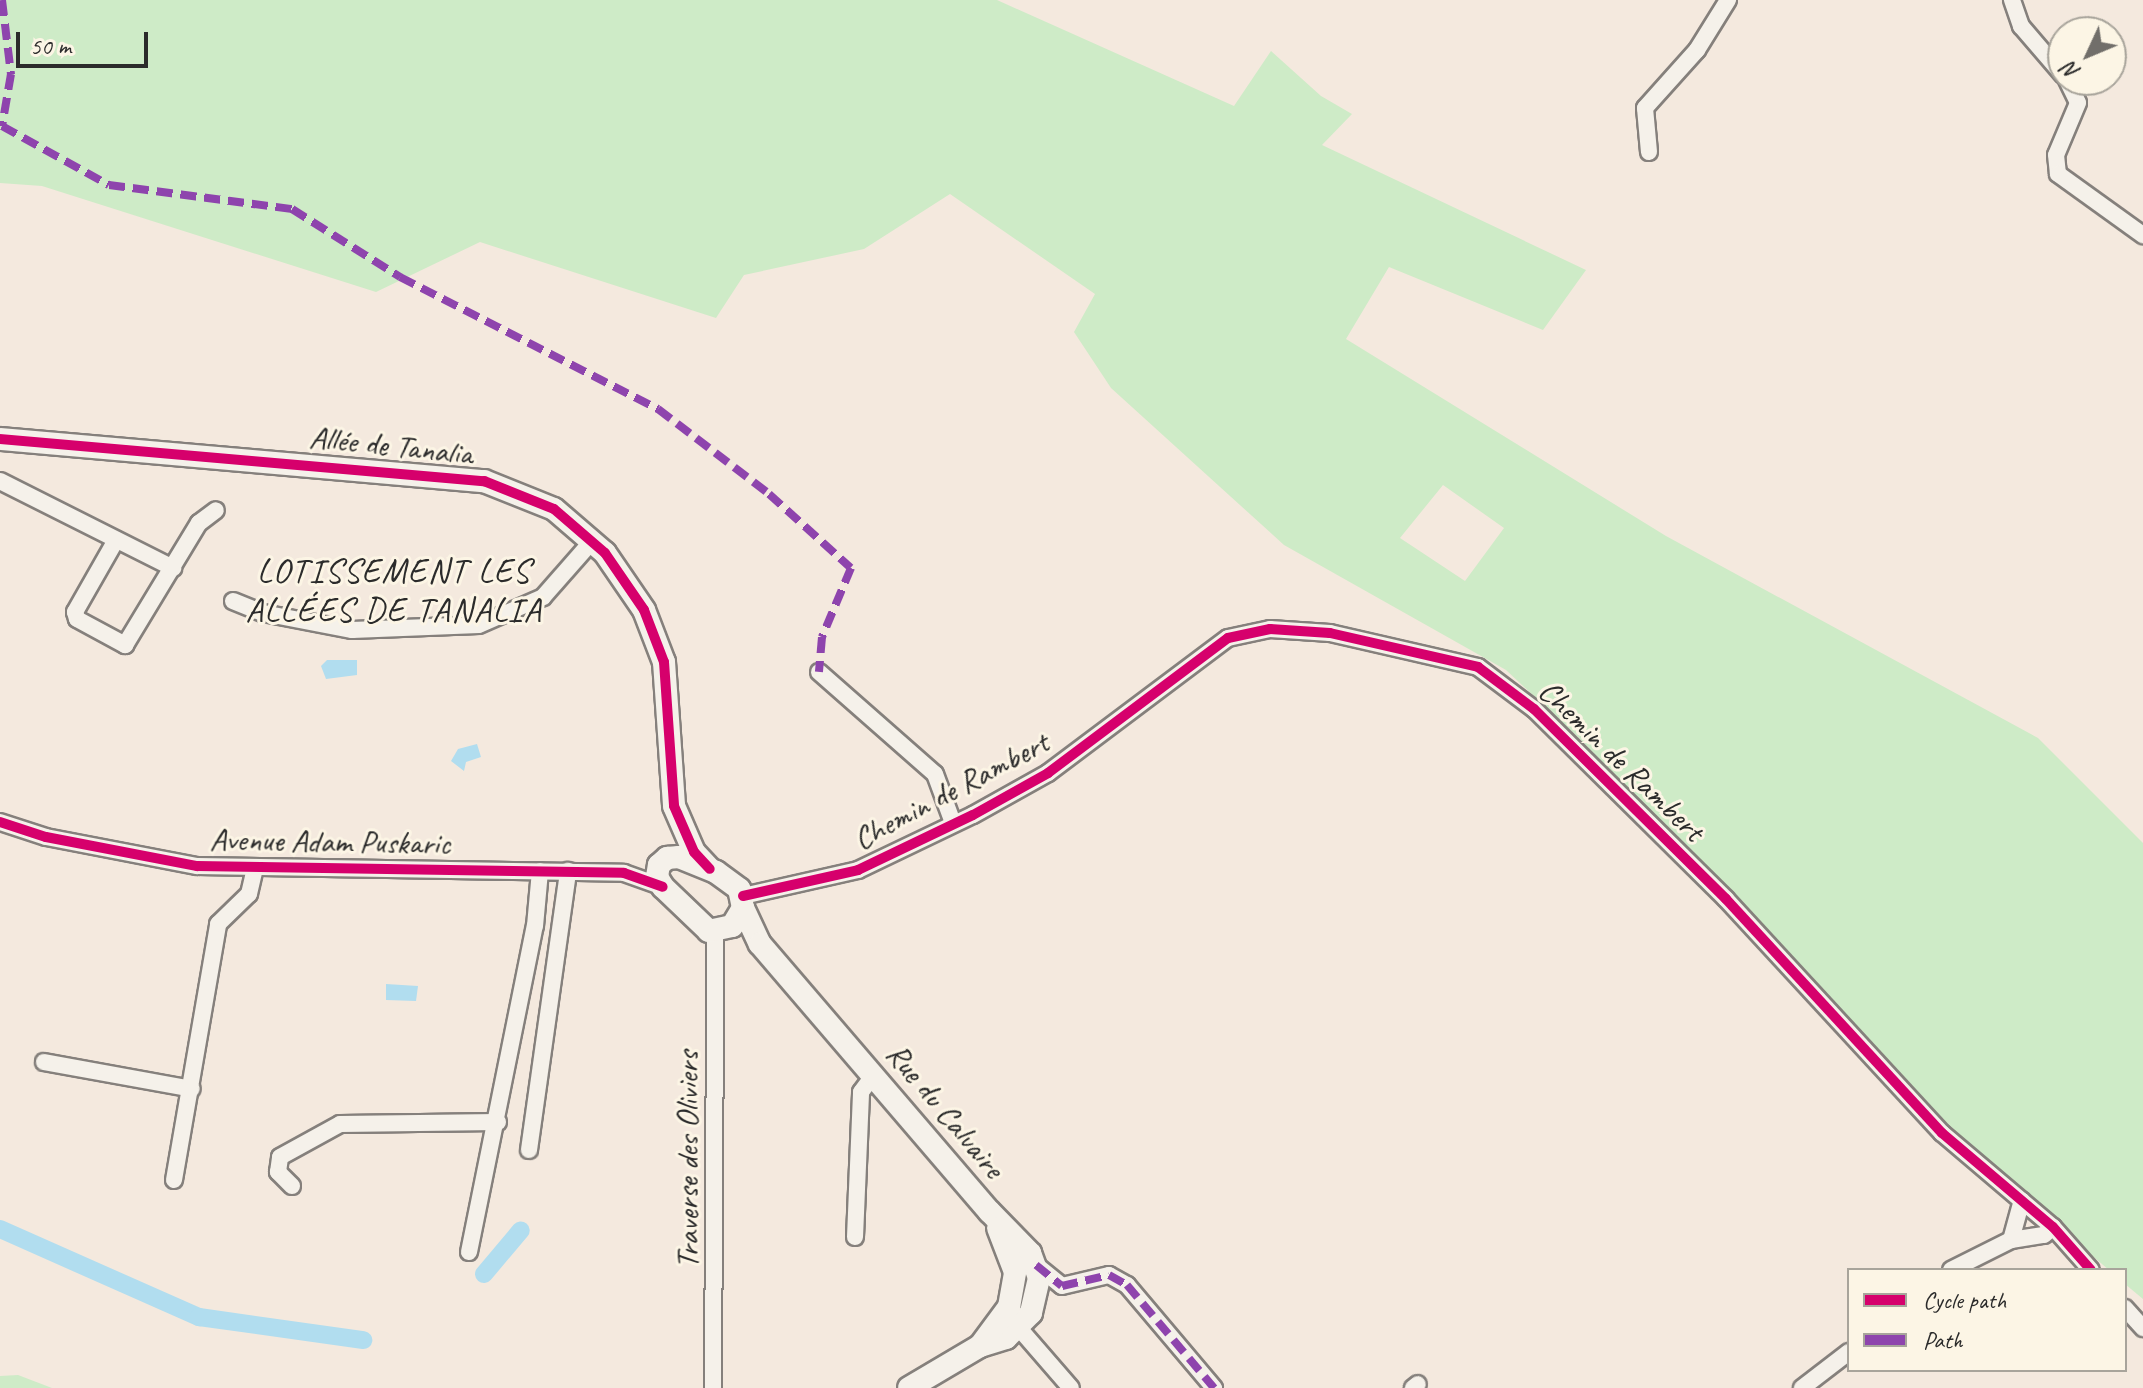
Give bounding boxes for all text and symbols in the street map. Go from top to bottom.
scale bar [20,16,152,66]
north arrow [2047,16,2127,96]
text: 50 m [30,31,71,61]
text: N [2056,57,2086,86]
street label: Allée de Tanalia [307,418,475,474]
district label: LOTISSEMENT LES ALLÉES DE TANALIA [246,550,542,630]
street label: Chemin de Rambert [1531,673,1711,849]
street label: Chemin de Rambert [848,724,1054,858]
street label: Avenue Adam Puskaric [209,821,451,863]
street label: Rue du Calvaire [878,1036,1012,1186]
street label: Traverse des Oliviers [669,1051,707,1269]
legend [1847,1268,2127,1372]
text: Cycle path [1923,1285,2006,1315]
text: Path [1923,1325,1963,1355]

